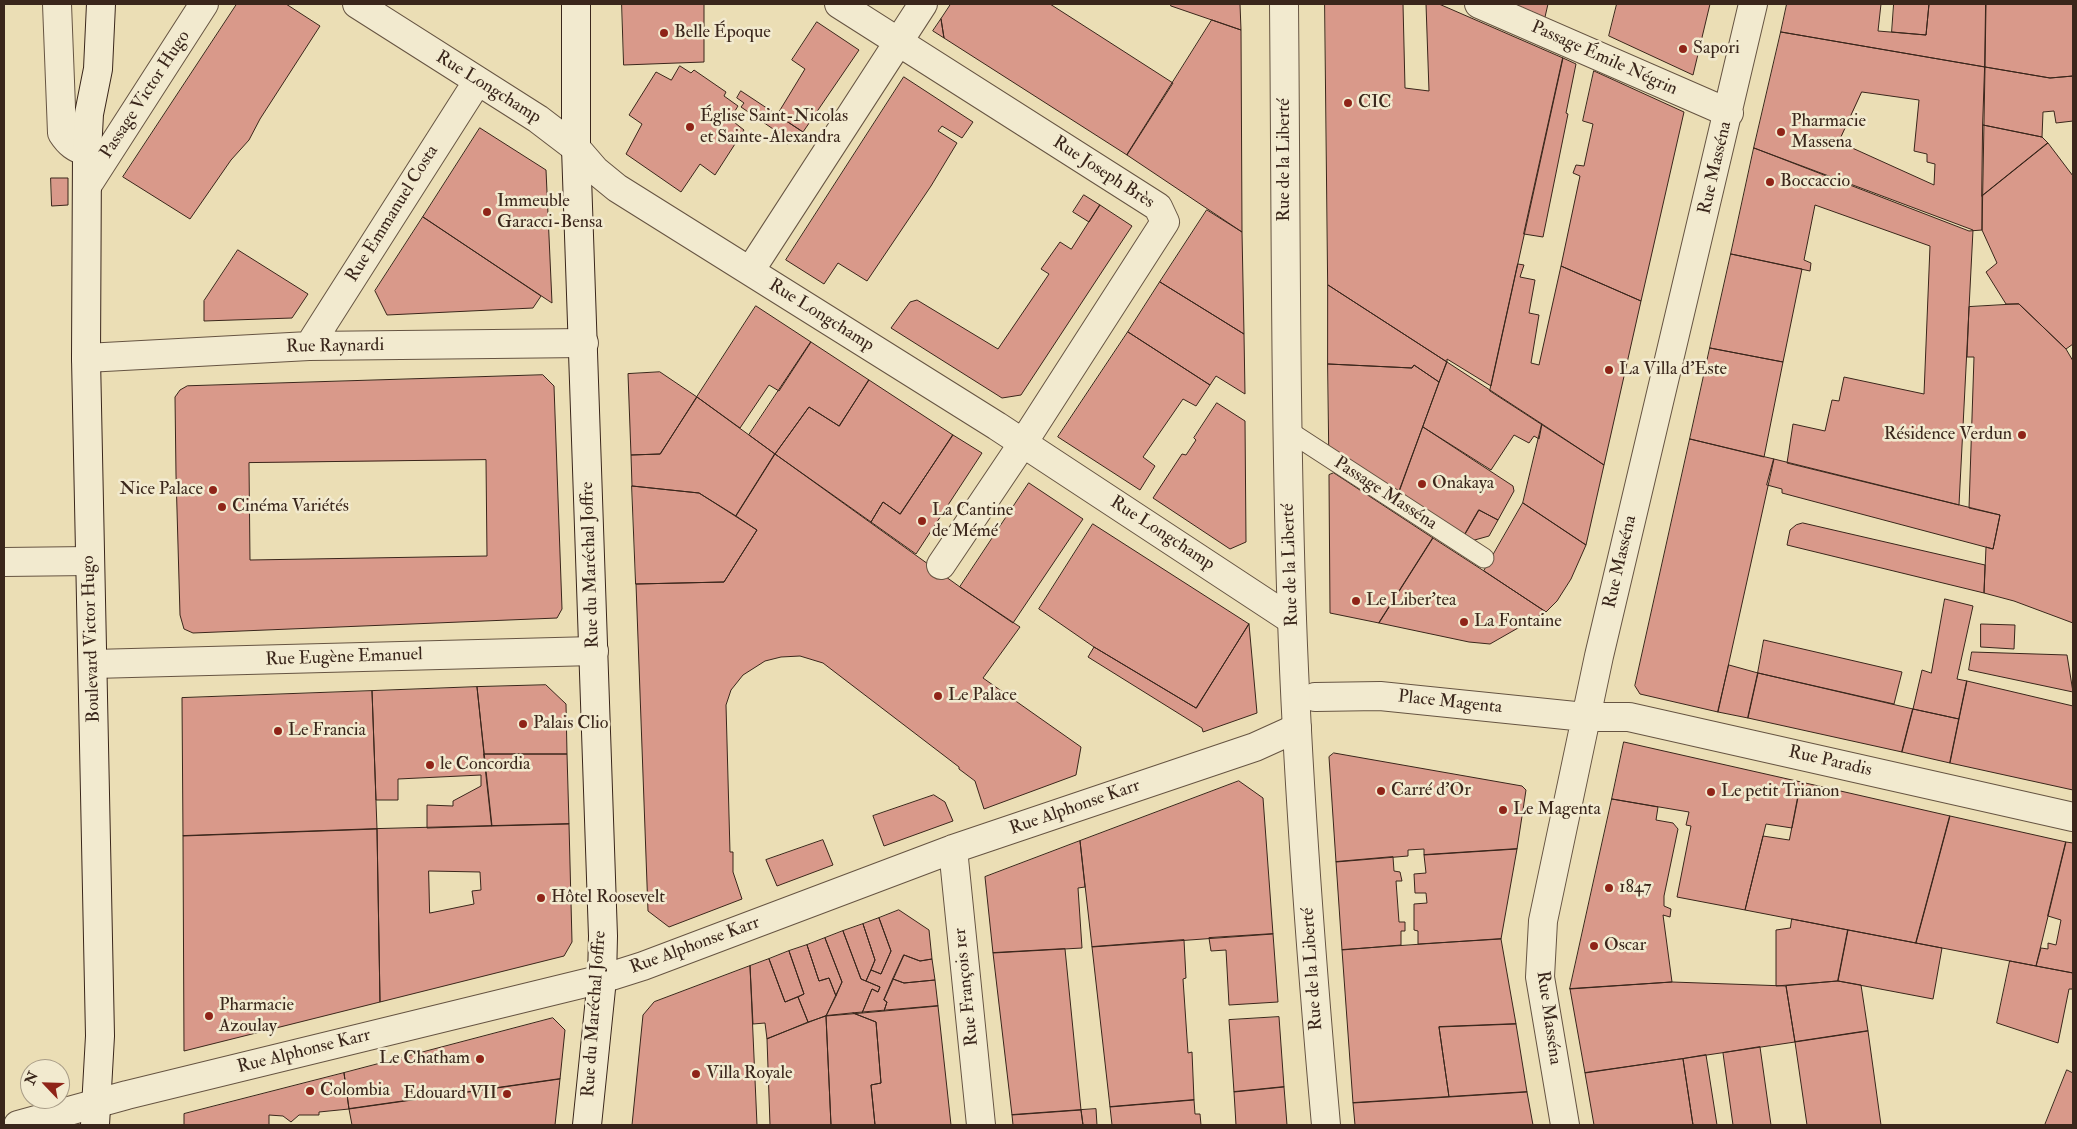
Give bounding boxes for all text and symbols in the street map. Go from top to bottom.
street label: Passage Émile Négrin [1527,17,1681,101]
place label: Belle Époque [674,22,771,44]
street label: Passage Victor Hugo [97,27,195,163]
marker: Belle Époque [658,27,670,39]
place label: Sapori [1693,38,1740,60]
marker: Sapori [1677,43,1689,55]
street label: Rue Longchamp [431,47,545,129]
place label: CIC [1358,92,1392,114]
marker: CIC [1342,97,1354,109]
street label: Rue de la Liberté [1274,98,1296,222]
place label: Église Saint-Nicolas et Sainte-Alexandra [700,106,848,148]
place label: Pharmacie Massena [1791,111,1866,154]
street label: Rue Masséna [1695,119,1737,217]
marker: Église Saint-Nicolas et Sainte-Alexandra [684,121,696,133]
marker: Pharmacie Massena [1775,126,1787,138]
street label: Rue Joseph Brès [1048,132,1158,214]
street label: Rue Emmanuel Costa [342,142,444,286]
place label: Boccaccio [1780,171,1850,193]
marker: Boccaccio [1764,176,1776,188]
place label: Immeuble Garacci-Bensa [497,191,603,233]
marker: Immeuble Garacci-Bensa [481,206,493,218]
street label: Rue Longchamp [764,275,878,357]
street label: Rue Raynardi [286,335,384,359]
place label: La Villa d'Este [1619,359,1727,381]
marker: La Villa d'Este [1603,364,1615,376]
place label: Résidence Verdun [1884,424,2012,446]
marker: Résidence Verdun [2016,429,2028,441]
street label: Passage Masséna [1329,453,1441,535]
place label: Onakaya [1432,473,1494,495]
marker: Onakaya [1416,478,1428,490]
place label: Nice Palace [119,479,203,501]
street label: Rue du Maréchal Joffre [577,481,605,649]
marker: Nice Palace [207,484,219,496]
street label: Rue Longchamp [1106,492,1218,576]
place label: Cinéma Variétés [232,496,349,518]
place label: La Cantine de Mémé [932,500,1013,542]
marker: Cinéma Variétés [216,501,228,513]
street label: Rue de la Liberté [1278,503,1304,627]
street label: Rue Masséna [1600,513,1642,611]
marker: La Cantine de Mémé [916,515,928,527]
street label: Boulevard Victor Hugo [78,555,106,723]
place label: Le Liber'tea [1366,590,1456,612]
marker: Le Liber'tea [1350,595,1362,607]
place label: La Fontaine [1474,611,1562,633]
marker: La Fontaine [1458,616,1470,628]
street label: Rue Eugène Emanuel [265,644,423,672]
place label: Le Palace [948,685,1017,707]
street label: Place Magenta [1397,687,1503,719]
marker: Le Palace [932,690,944,702]
place label: Palais Clio [533,713,608,735]
marker: Palais Clio [517,718,529,730]
place label: Le Francia [288,720,366,742]
marker: Le Francia [272,725,284,737]
street label: Rue Paradis [1786,742,1874,782]
place label: le Concordia [440,754,530,776]
marker: le Concordia [424,759,436,771]
street label: Rue Alphonse Karr [1007,776,1143,840]
place label: Carré d'Or [1391,780,1471,802]
place label: Le petit Trianon [1721,781,1840,803]
marker: Carré d'Or [1375,785,1387,797]
marker: Le petit Trianon [1705,786,1717,798]
place label: Le Magenta [1513,799,1601,821]
marker: Le Magenta [1497,804,1509,816]
place label: 1847 [1619,877,1651,899]
marker: 1847 [1603,882,1615,894]
place label: Hôtel Roosevelt [551,887,665,909]
marker: Hôtel Roosevelt [535,892,547,904]
street label: Rue de la Liberté [1298,907,1328,1031]
street label: Rue Alphonse Karr [627,912,763,980]
street label: Rue François 1er [950,927,984,1047]
street label: Rue du Maréchal Joffre [578,930,612,1098]
place label: Oscar [1604,935,1646,957]
marker: Oscar [1588,940,1600,952]
street label: Rue Masséna [1531,970,1565,1066]
place label: Pharmacie Azoulay [219,995,294,1038]
marker: Pharmacie Azoulay [203,1010,215,1022]
street label: Rue Alphonse Karr [235,1025,373,1079]
place label: Le Chatham [379,1048,470,1070]
marker: Le Chatham [474,1053,486,1065]
north arrow [20,1059,70,1109]
place label: Villa Royale [706,1063,792,1085]
marker: Villa Royale [690,1068,702,1080]
text: N [21,1069,42,1087]
place label: Colombia [320,1080,390,1102]
place label: Edouard VII [403,1083,497,1105]
marker: Colombia [304,1085,316,1097]
marker: Edouard VII [501,1088,513,1100]

